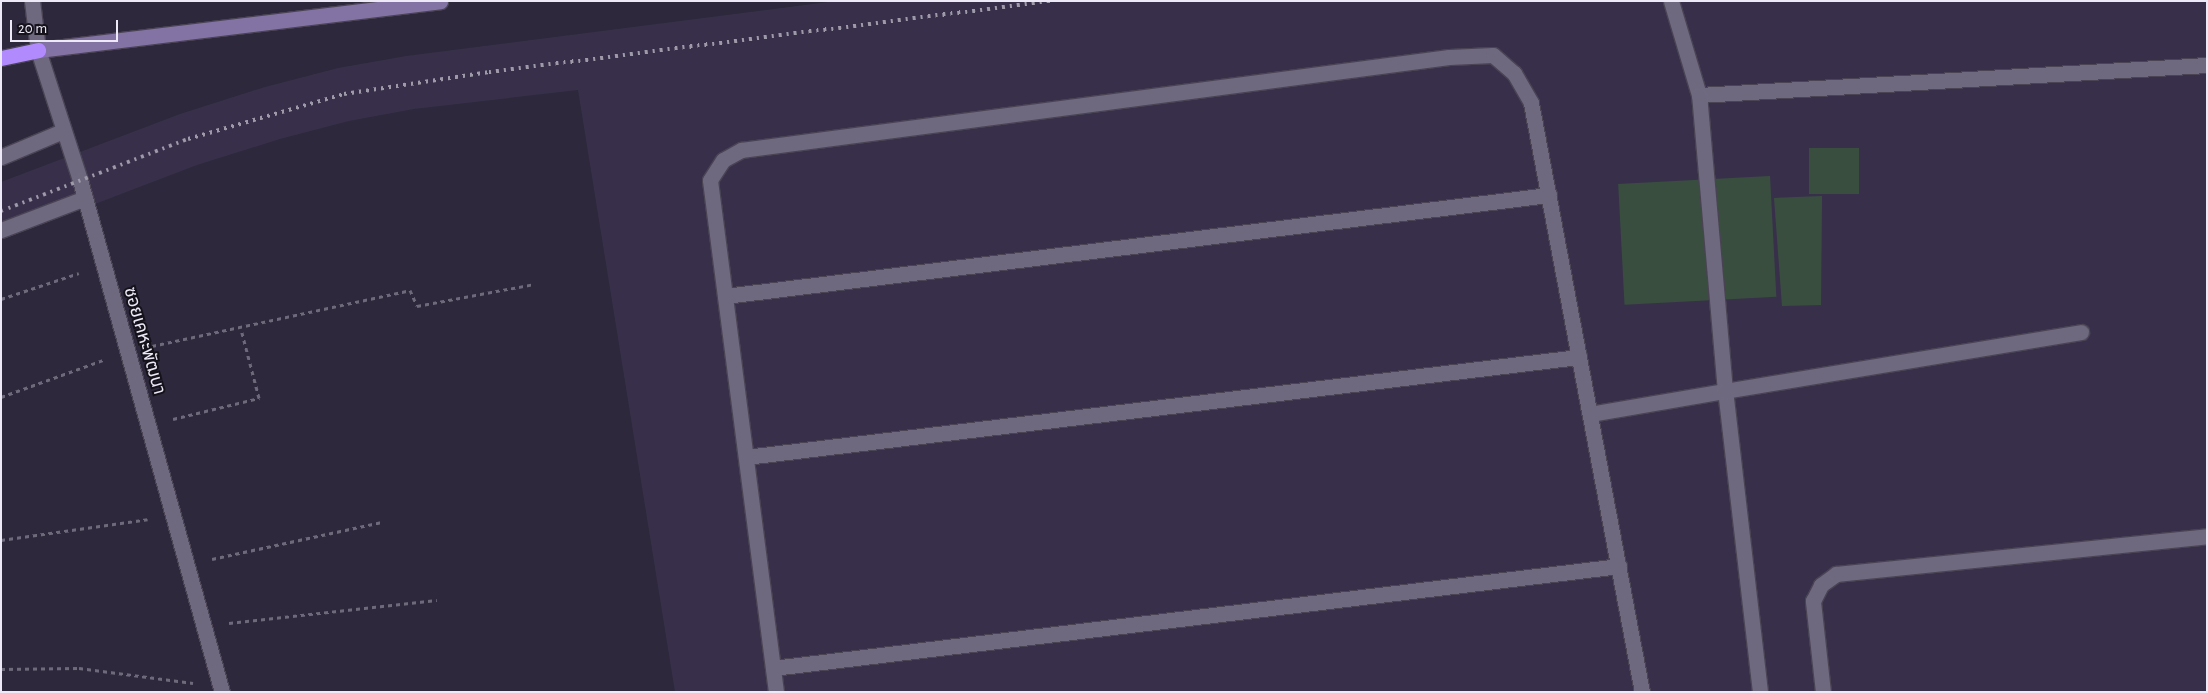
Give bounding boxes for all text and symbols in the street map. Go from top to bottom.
scale bar [12,10,120,42]
text: 20 m [18,21,47,36]
street label: ซอยเคหะพัฒนา [118,285,170,397]

